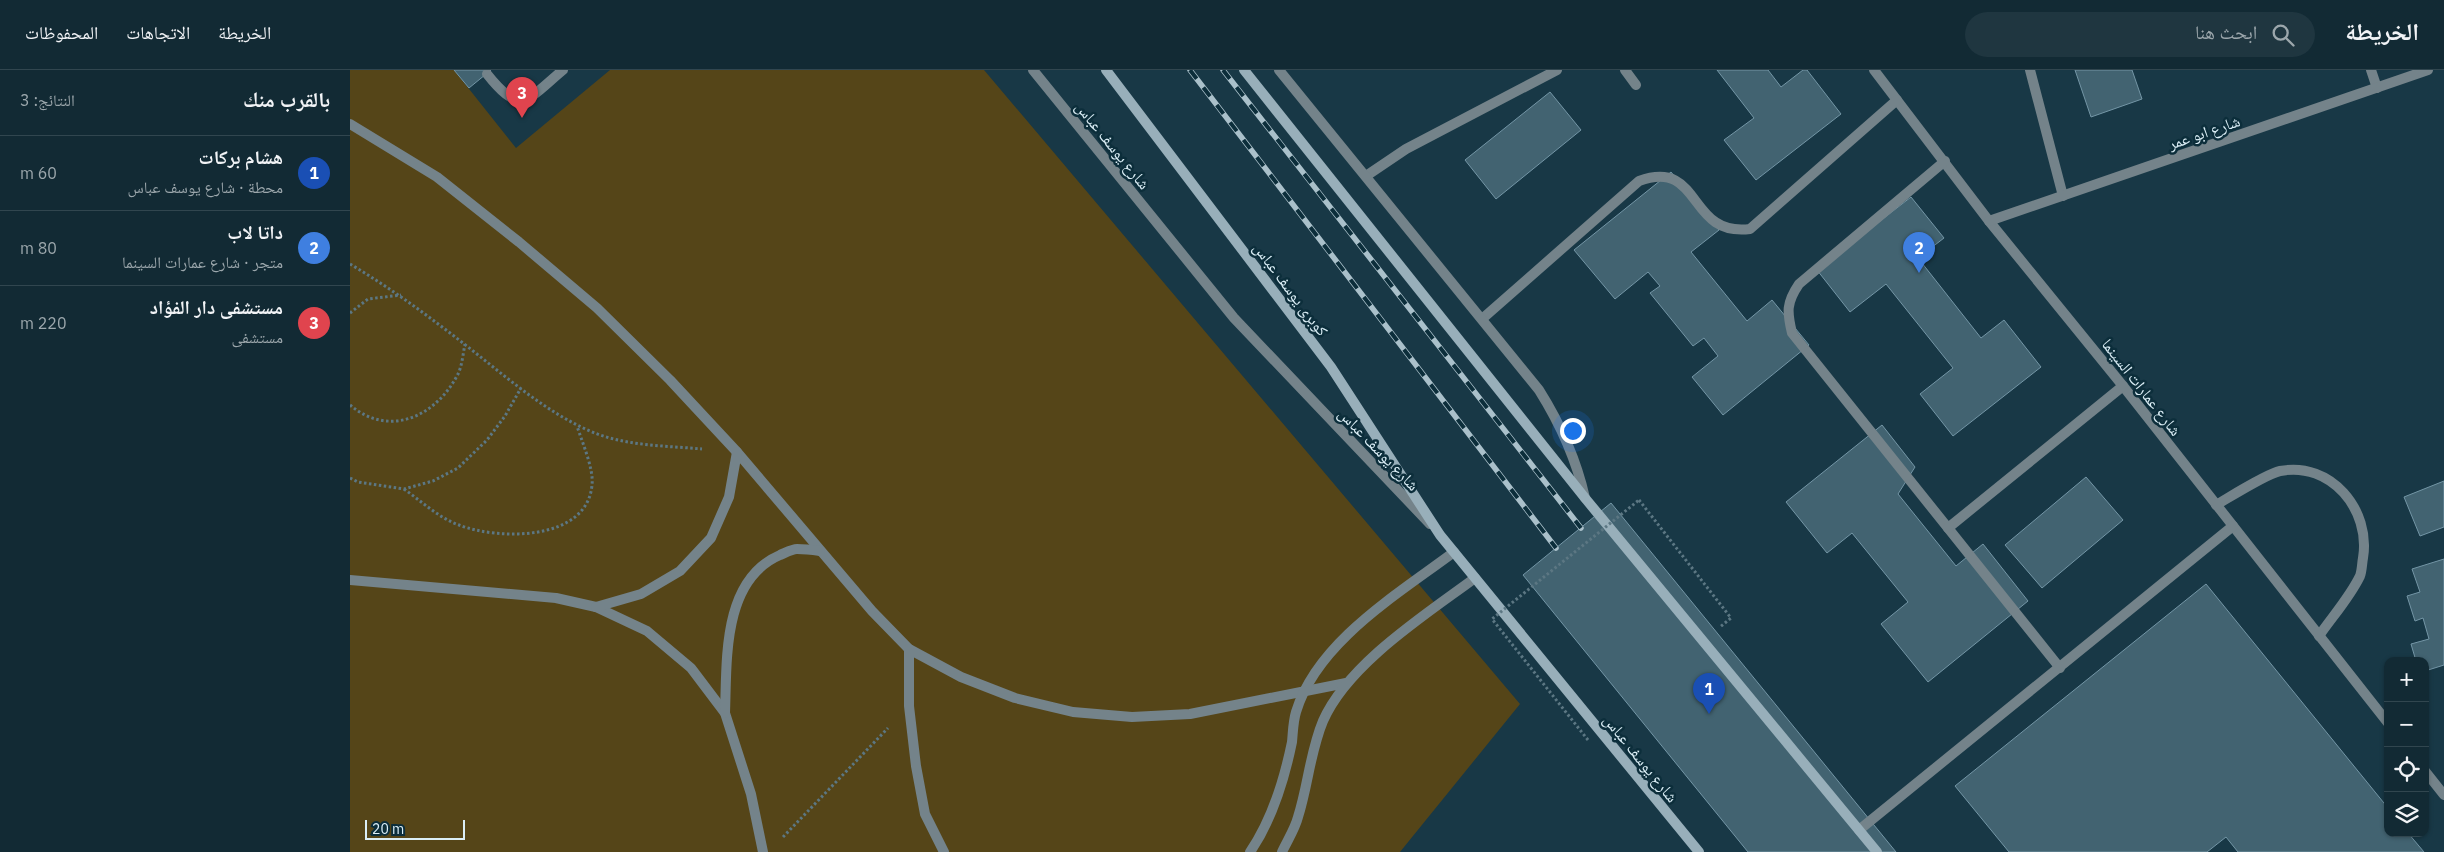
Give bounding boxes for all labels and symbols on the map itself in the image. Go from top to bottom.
pin: 3 [506,77,538,118]
street label: شارع يوسف عباس [1071,97,1155,194]
street label: شارع ابو عمر [2164,110,2243,155]
pin: 2 [1903,232,1935,273]
street label: كوبرى يوسف عباس [1249,238,1333,341]
street label: شارع عمارات السينما [2097,334,2186,440]
street label: شارع يوسف عباس [1334,403,1424,495]
your location [1560,418,1586,444]
pin: 1 [1693,673,1725,714]
street label: شارع يوسف عباس [1599,710,1683,807]
scale bar [365,817,465,840]

